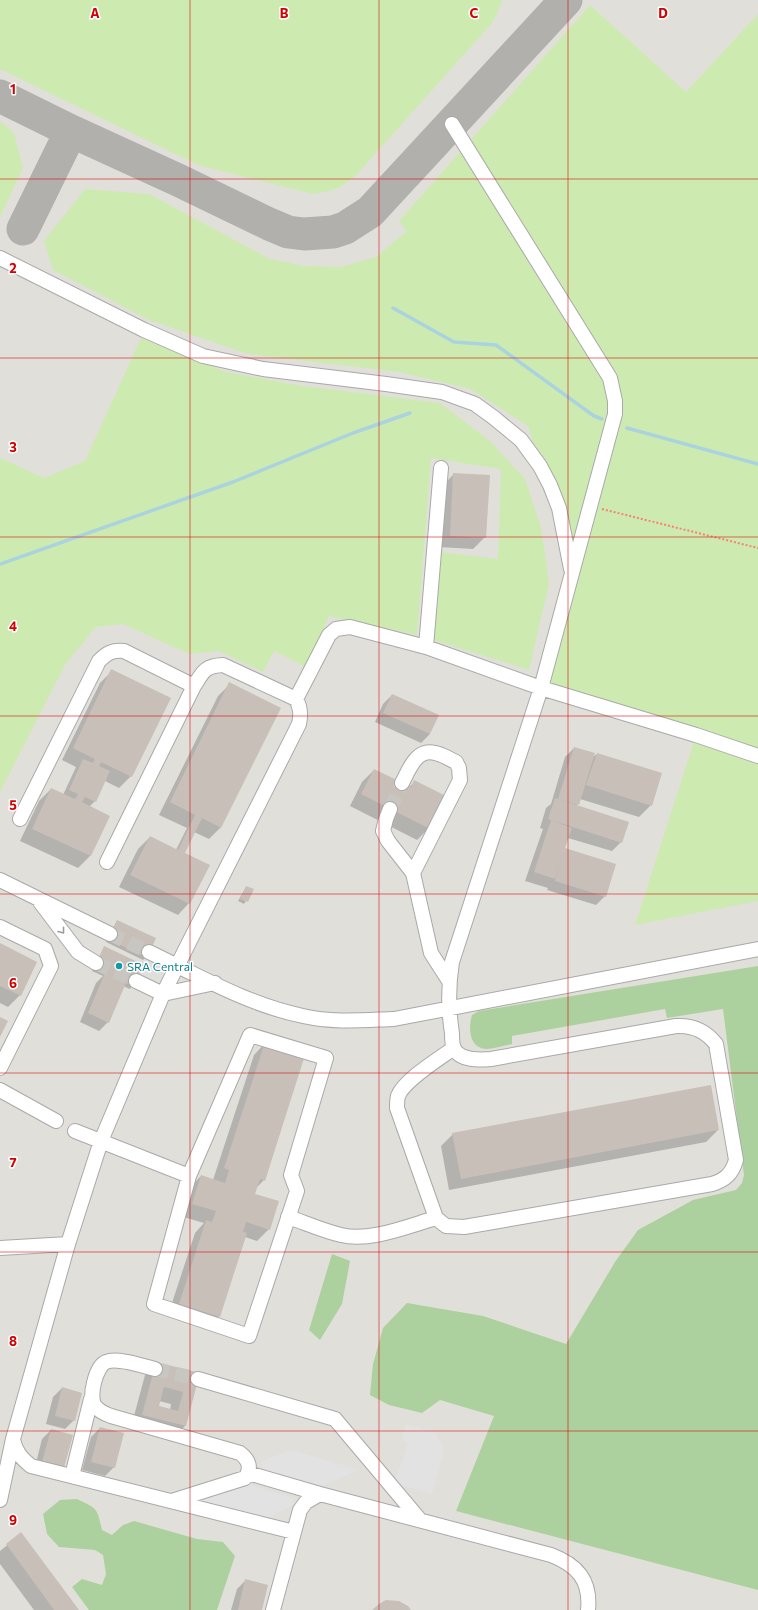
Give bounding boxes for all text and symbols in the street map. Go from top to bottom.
text: A [90,5,100,21]
text: B [280,5,289,21]
text: C [470,5,479,21]
text: D [658,5,668,21]
text: 1 [10,81,16,97]
text: 2 [9,260,17,276]
text: 3 [9,439,17,455]
text: 4 [9,618,17,634]
text: 5 [9,797,17,813]
one-way arrow [57,926,64,933]
place label: SRA Central [127,959,193,973]
marker: SRA Central [114,961,124,971]
text: 6 [9,975,17,991]
text: 7 [9,1154,17,1170]
text: 8 [9,1333,17,1349]
text: 9 [9,1512,17,1528]

